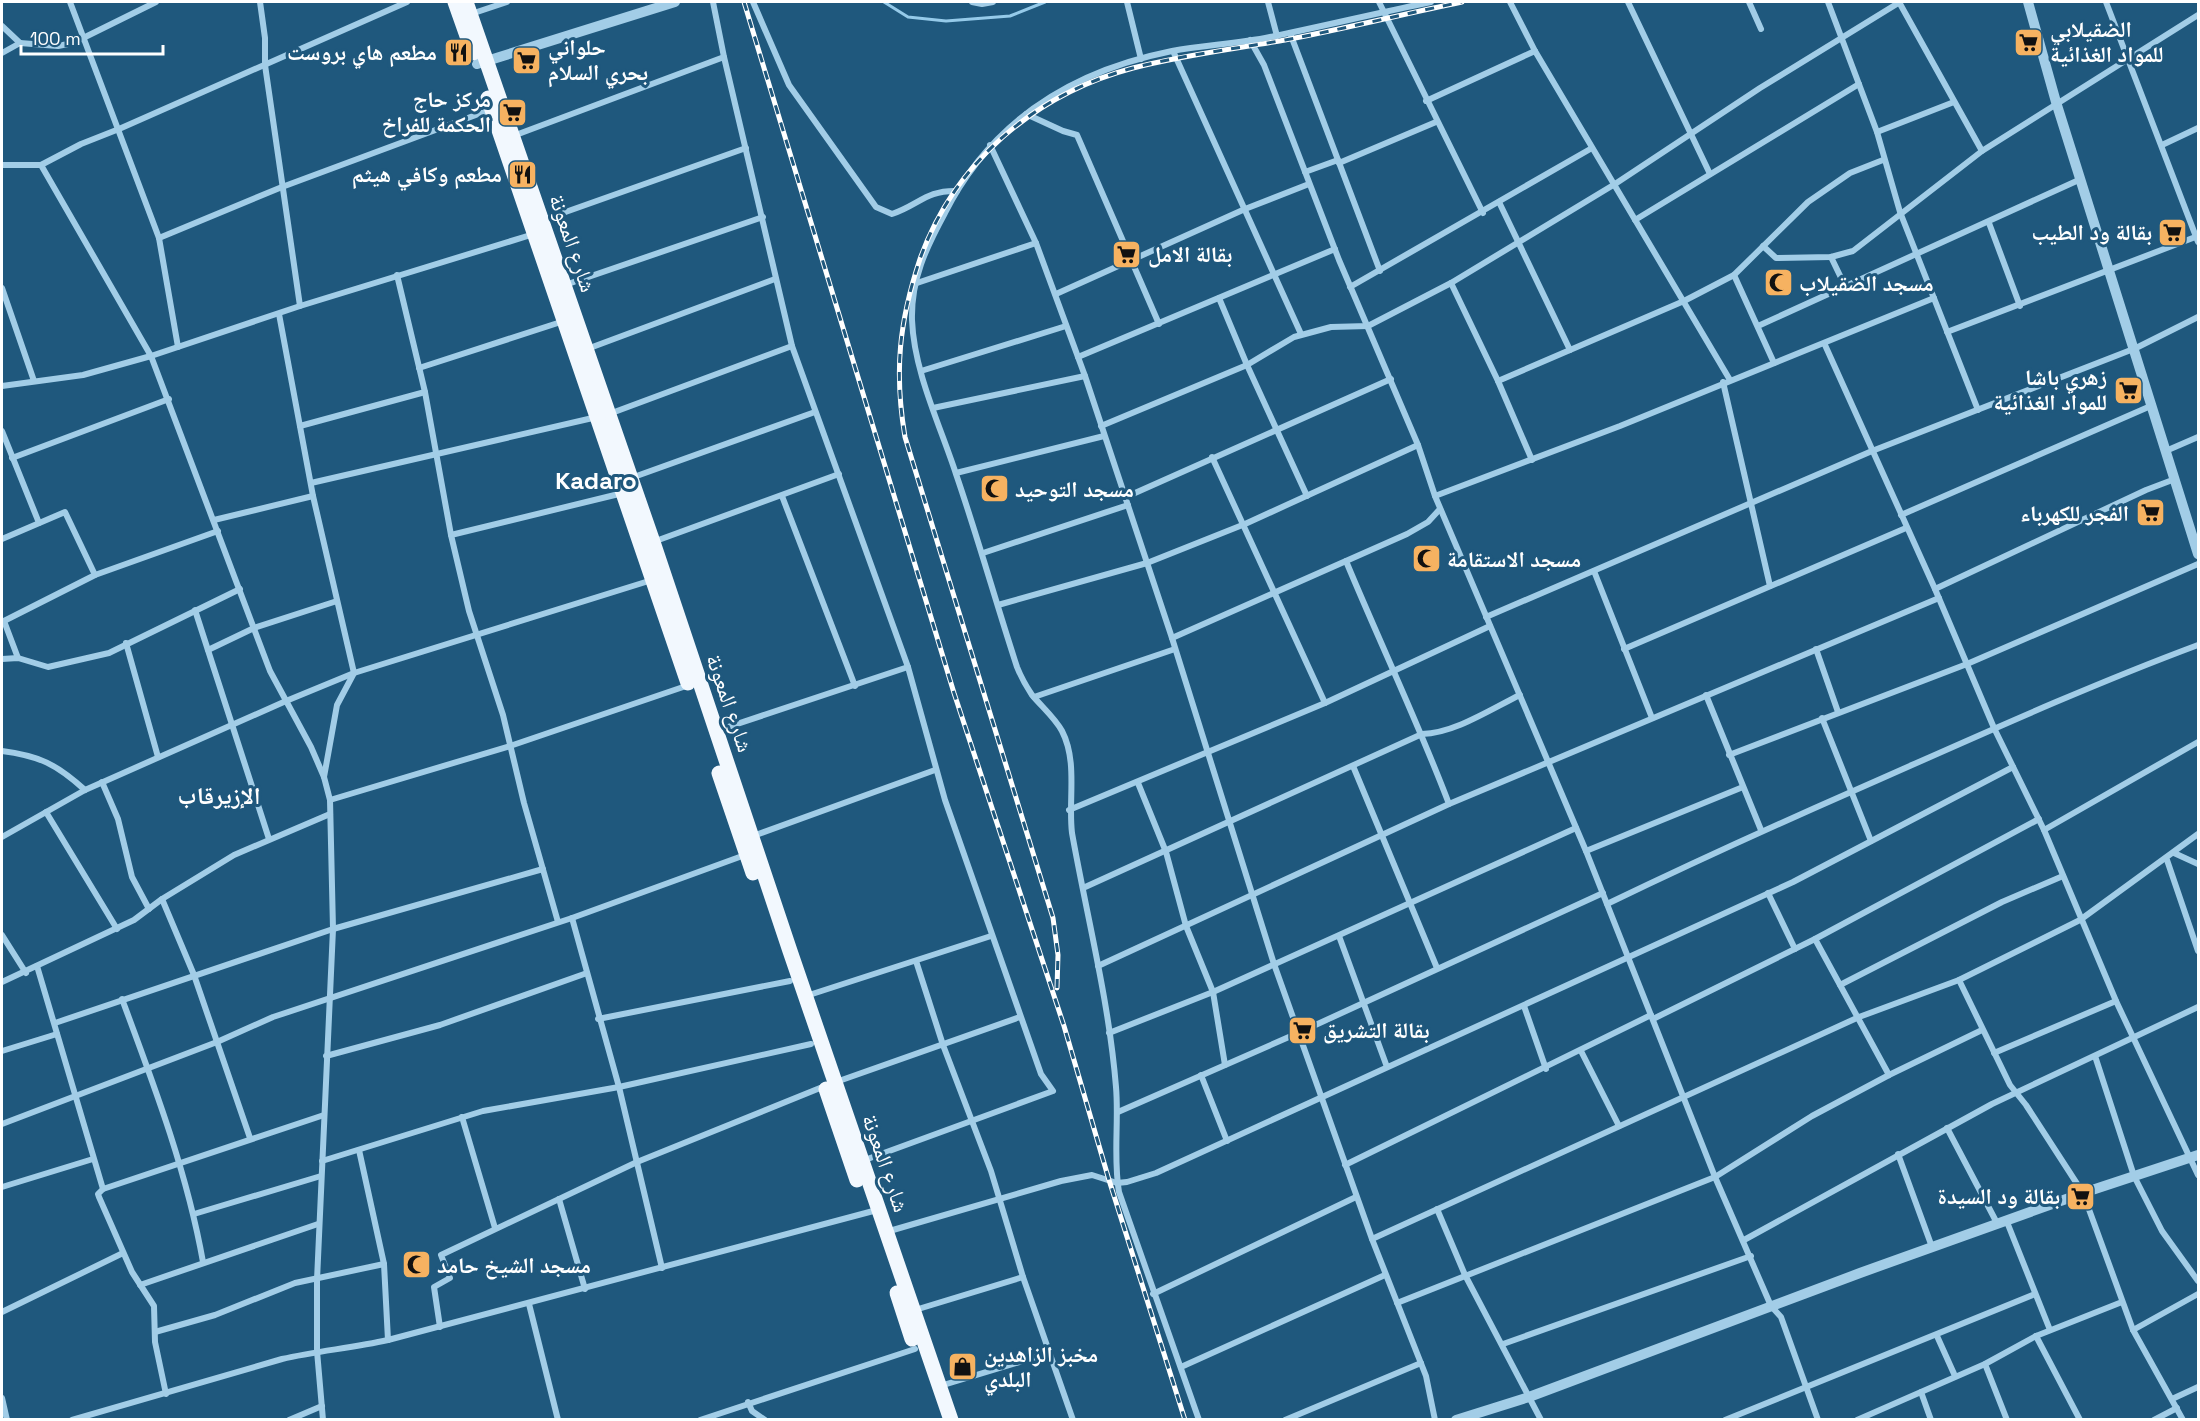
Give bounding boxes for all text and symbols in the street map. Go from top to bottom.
place label: الضقيلابي للمواد الغذائية [2050,15,2163,68]
scale bar [21,18,164,56]
supermarket icon: الضقيلابي للمواد الغذائية [2013,26,2045,58]
text: 100 m [30,27,81,50]
place label: حلواني بحري السلام [548,33,648,89]
restaurant icon: مطعم هاي بروست [442,36,474,68]
place label: مطعم هاي بروست [287,38,437,69]
supermarket icon: حلواني بحري السلام [511,44,543,76]
place label: مركز حاج الحكمة للفراخ [382,85,491,138]
supermarket icon: مركز حاج الحكمة للفراخ [496,96,528,128]
restaurant icon: مطعم وكافي هيثم [507,158,539,190]
place label: مطعم وكافي هيثم [352,160,502,191]
street label: شارع المعونة [543,190,603,296]
supermarket icon: بقالة ود الطيب [2157,216,2189,248]
place label: بقالة ود الطيب [2031,218,2152,246]
supermarket icon: بقالة الامل [1111,238,1143,270]
place label: بقالة الامل [1148,240,1232,268]
mosque icon: مسجد الضقيلاب [1762,267,1794,299]
place label: مسجد الضقيلاب [1799,269,1934,297]
place label: زهري باشا للمواد الغذائية [1994,363,2107,416]
supermarket icon: زهري باشا للمواد الغذائية [2112,374,2144,406]
district label: Kadaro [555,465,637,496]
mosque icon: مسجد التوحيد [978,473,1010,505]
place label: مسجد التوحيد [1015,475,1134,503]
supermarket icon: الفجر للكهرباء [2134,497,2166,529]
place label: الفجر للكهرباء [2020,499,2129,527]
mosque icon: مسجد الاستقامة [1410,543,1442,575]
place label: مسجد الاستقامة [1447,545,1581,573]
street label: شارع المعونة [700,650,760,756]
district label: الإزيرقاب [177,780,261,811]
supermarket icon: بقالة التشريق [1286,1014,1318,1046]
place label: بقالة التشريق [1323,1016,1429,1044]
street label: شارع المعونة [856,1110,916,1216]
supermarket icon: بقالة ود السيدة [2065,1180,2097,1212]
place label: بقالة ود السيدة [1938,1182,2060,1210]
mosque icon: مسجد الشيخ حامد [400,1249,432,1281]
place label: مسجد الشيخ حامد [437,1251,591,1280]
place label: مخبز الزاهدين البلدي [984,1340,1098,1396]
shop icon: مخبز الزاهدين البلدي [947,1351,979,1383]

